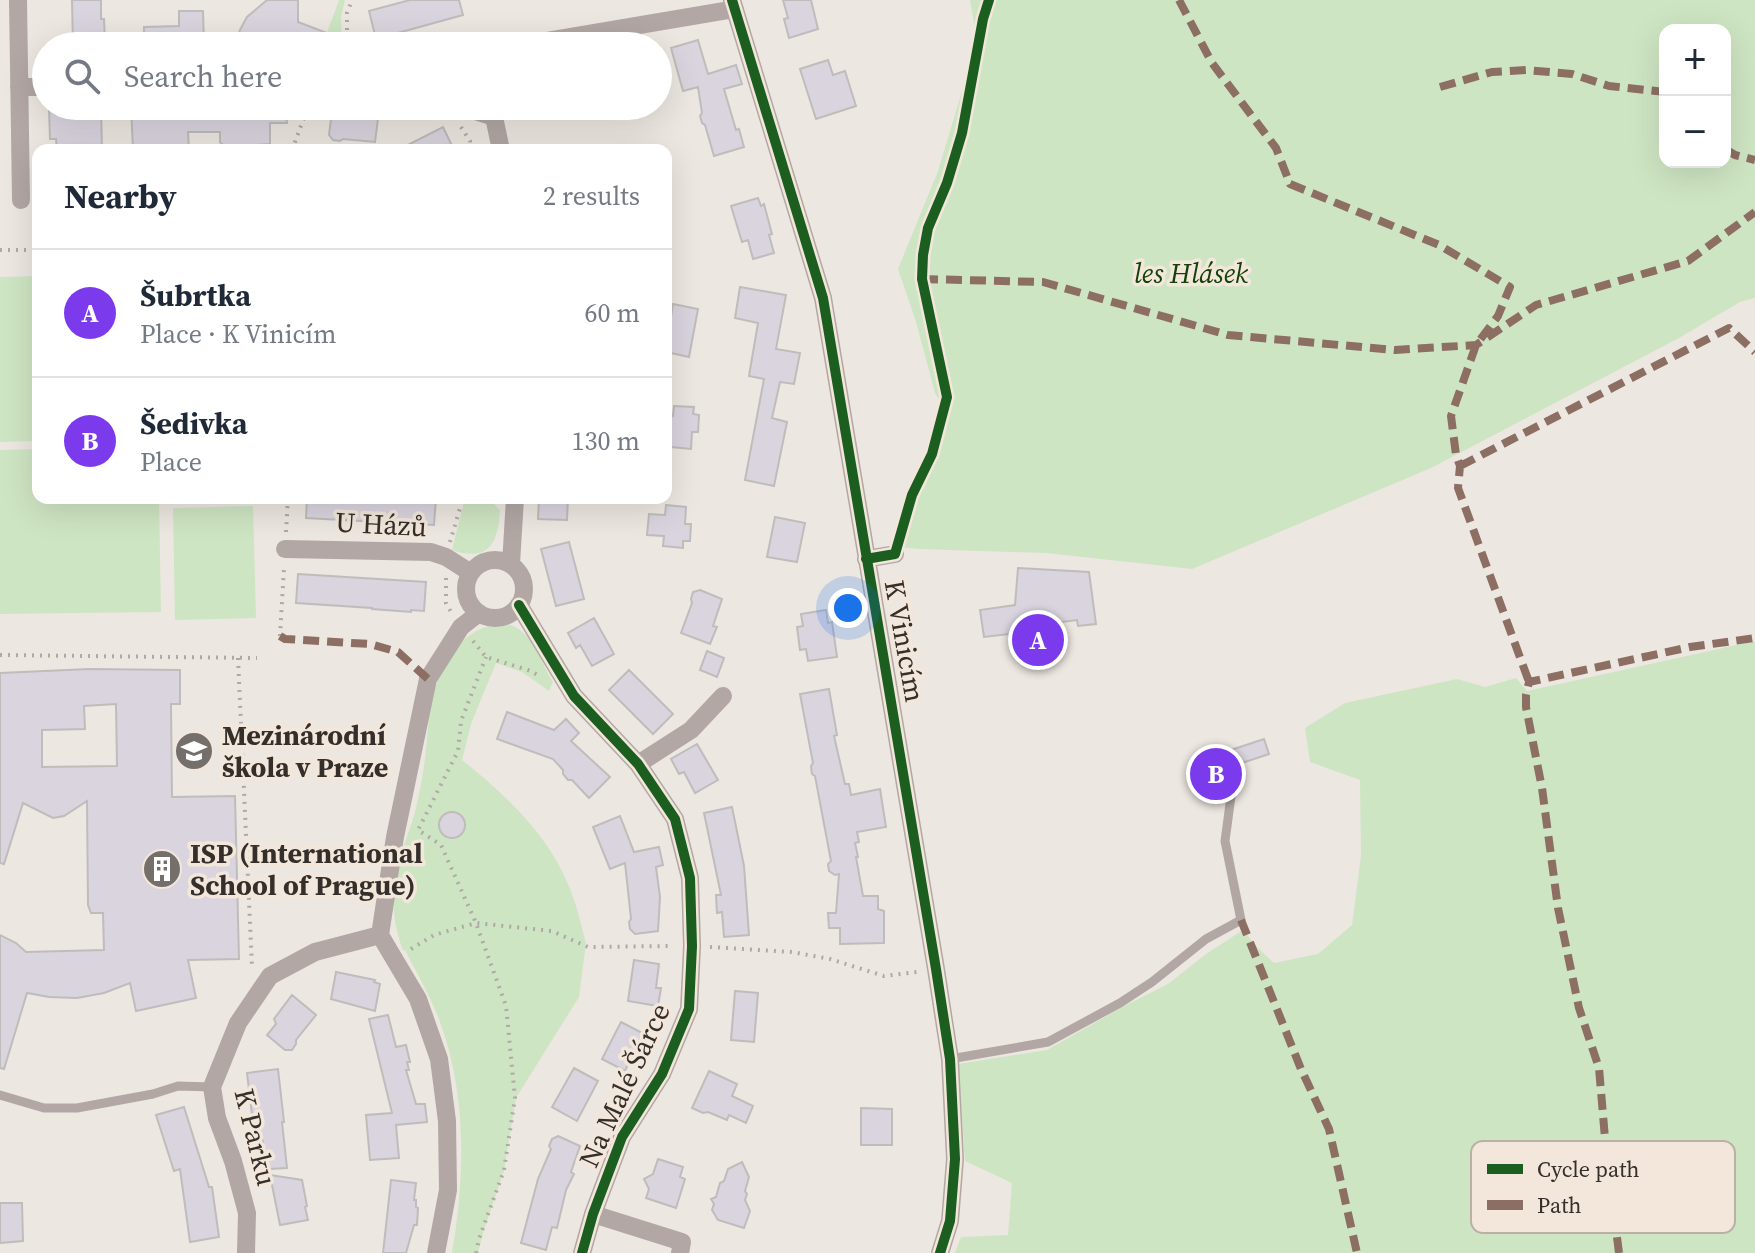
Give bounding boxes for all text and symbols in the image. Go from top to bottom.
map controls [1659,24,1731,168]
button: + [1659,24,1731,96]
search box [32,32,672,120]
icon: search [60,54,104,98]
text: Search here [124,56,282,97]
button: − [1659,96,1731,168]
text: Nearby [64,173,177,219]
text: 2 results [543,178,640,214]
park label: les Hlásek [1134,254,1249,292]
text: Šubrtka [140,275,251,316]
text: A [81,295,99,331]
text: 60 m [585,295,640,331]
text: Place · K Vinicím [140,316,336,352]
text: Šedivka [140,403,248,444]
text: B [82,423,98,459]
text: 130 m [572,423,640,459]
text: Place [140,444,202,480]
street label: U Házů [334,503,428,545]
street label: K Vinicím [876,577,934,705]
your location [828,588,868,628]
pin: A [1012,610,1064,670]
place label: Mezinárodní škola v Praze [222,716,388,786]
school or university icon: Mezinárodní škola v Praze [173,730,215,772]
pin: B [1190,744,1242,804]
place label: ISP (International School of Prague) [190,834,423,904]
building icon: ISP (International School of Prague) [141,848,183,890]
street label: Na Malé Šárce [569,997,679,1173]
street label: K Parku [226,1084,286,1190]
legend [1471,1141,1735,1233]
text: Cycle path [1537,1154,1640,1184]
text: Path [1537,1190,1582,1220]

